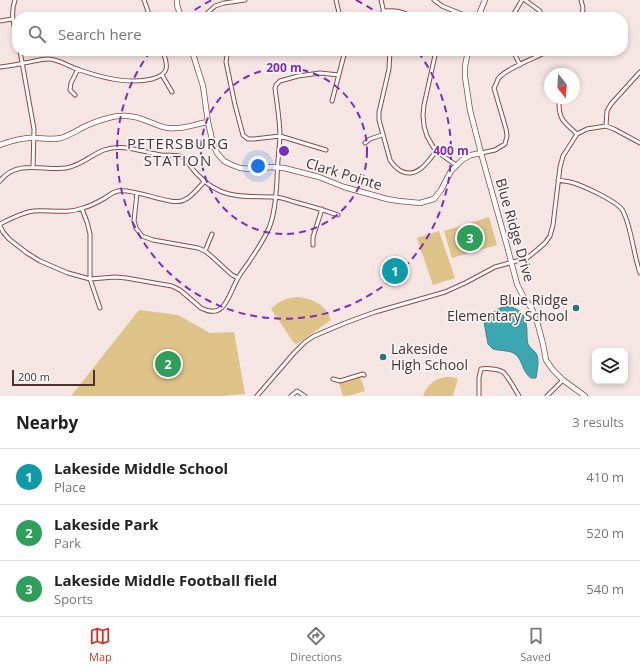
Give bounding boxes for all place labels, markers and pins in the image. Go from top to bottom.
centre of rings [277,144,291,158]
pin: 3 [457,223,483,253]
pin: 1 [382,256,408,286]
place label: Blue Ridge Elementary School [447,290,568,325]
marker: Blue Ridge Elementary School [571,303,581,313]
place label: Lakeside High School [391,339,468,374]
pin: 2 [155,349,181,379]
marker: Lakeside High School [378,352,388,362]

